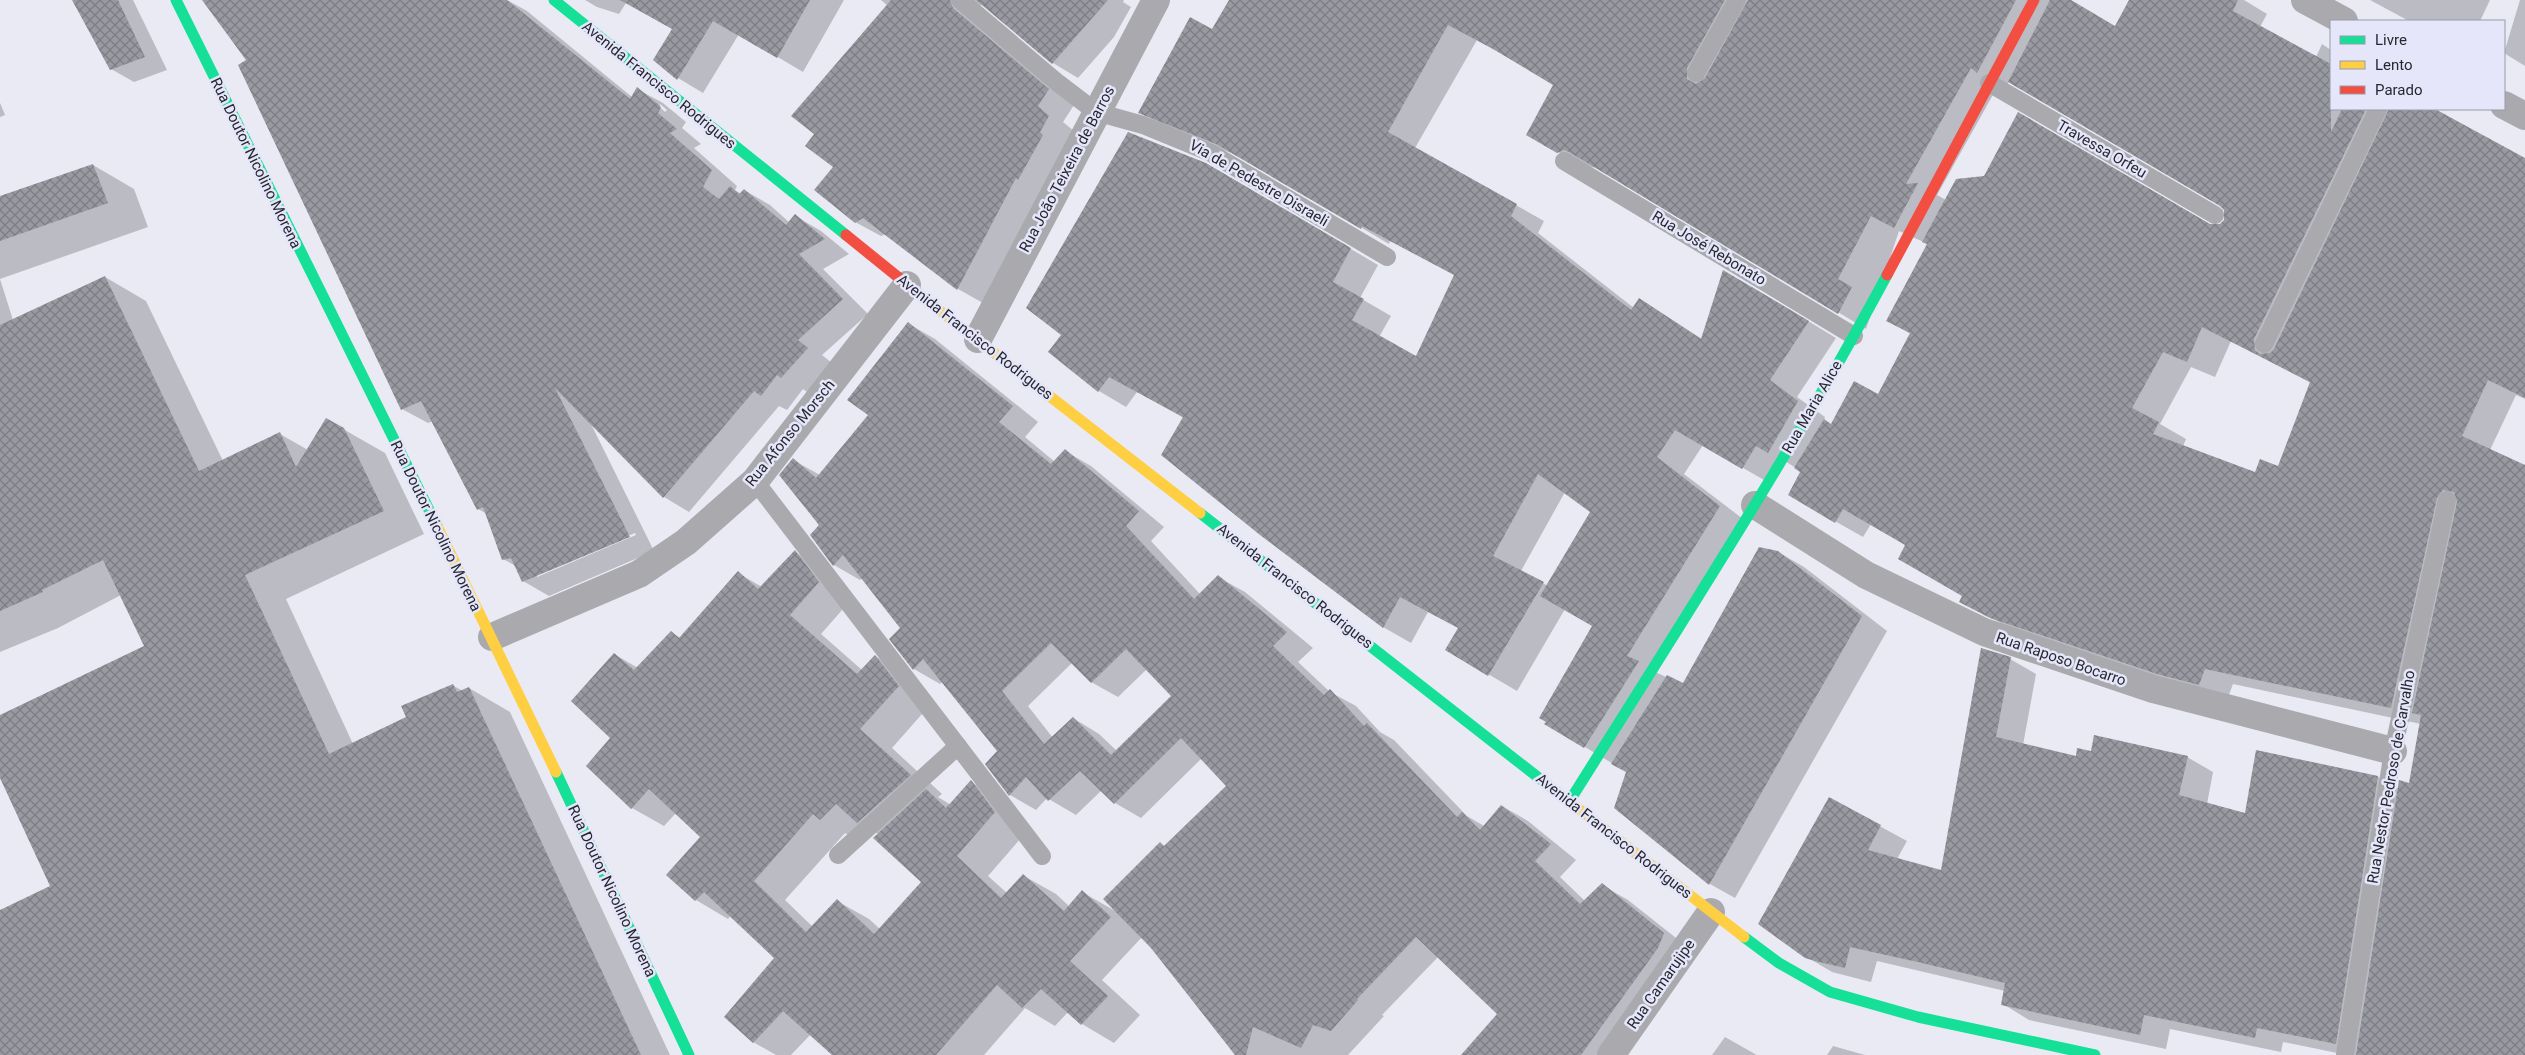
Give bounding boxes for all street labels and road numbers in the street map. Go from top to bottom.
street label: Avenida Francisco Rodrigues [578,17,740,153]
street label: Rua Doutor Nicolino Morena [207,75,305,251]
street label: Rua João Teixeira de Barros [1015,83,1119,255]
street label: Travessa Orfeu [2054,116,2150,182]
street label: Via de Pedestre Disraeli [1186,136,1332,230]
street label: Rua José Rebonato [1649,207,1769,289]
street label: Avenida Francisco Rodrigues [893,271,1057,403]
street label: Rua Maria Alice [1778,357,1846,457]
street label: Rua Afonso Morsch [742,376,838,490]
street label: Rua Doutor Nicolino Morena [387,438,485,614]
street label: Avenida Francisco Rodrigues [1213,520,1377,652]
street label: Rua Raposo Bocarro [1994,628,2128,690]
street label: Rua Nestor Pedroso de Carvalho [2363,669,2419,885]
street label: Avenida Francisco Rodrigues [1532,770,1696,902]
street label: Rua Doutor Nicolino Morena [564,802,660,980]
street label: Rua Camarujipe [1623,936,1699,1032]

